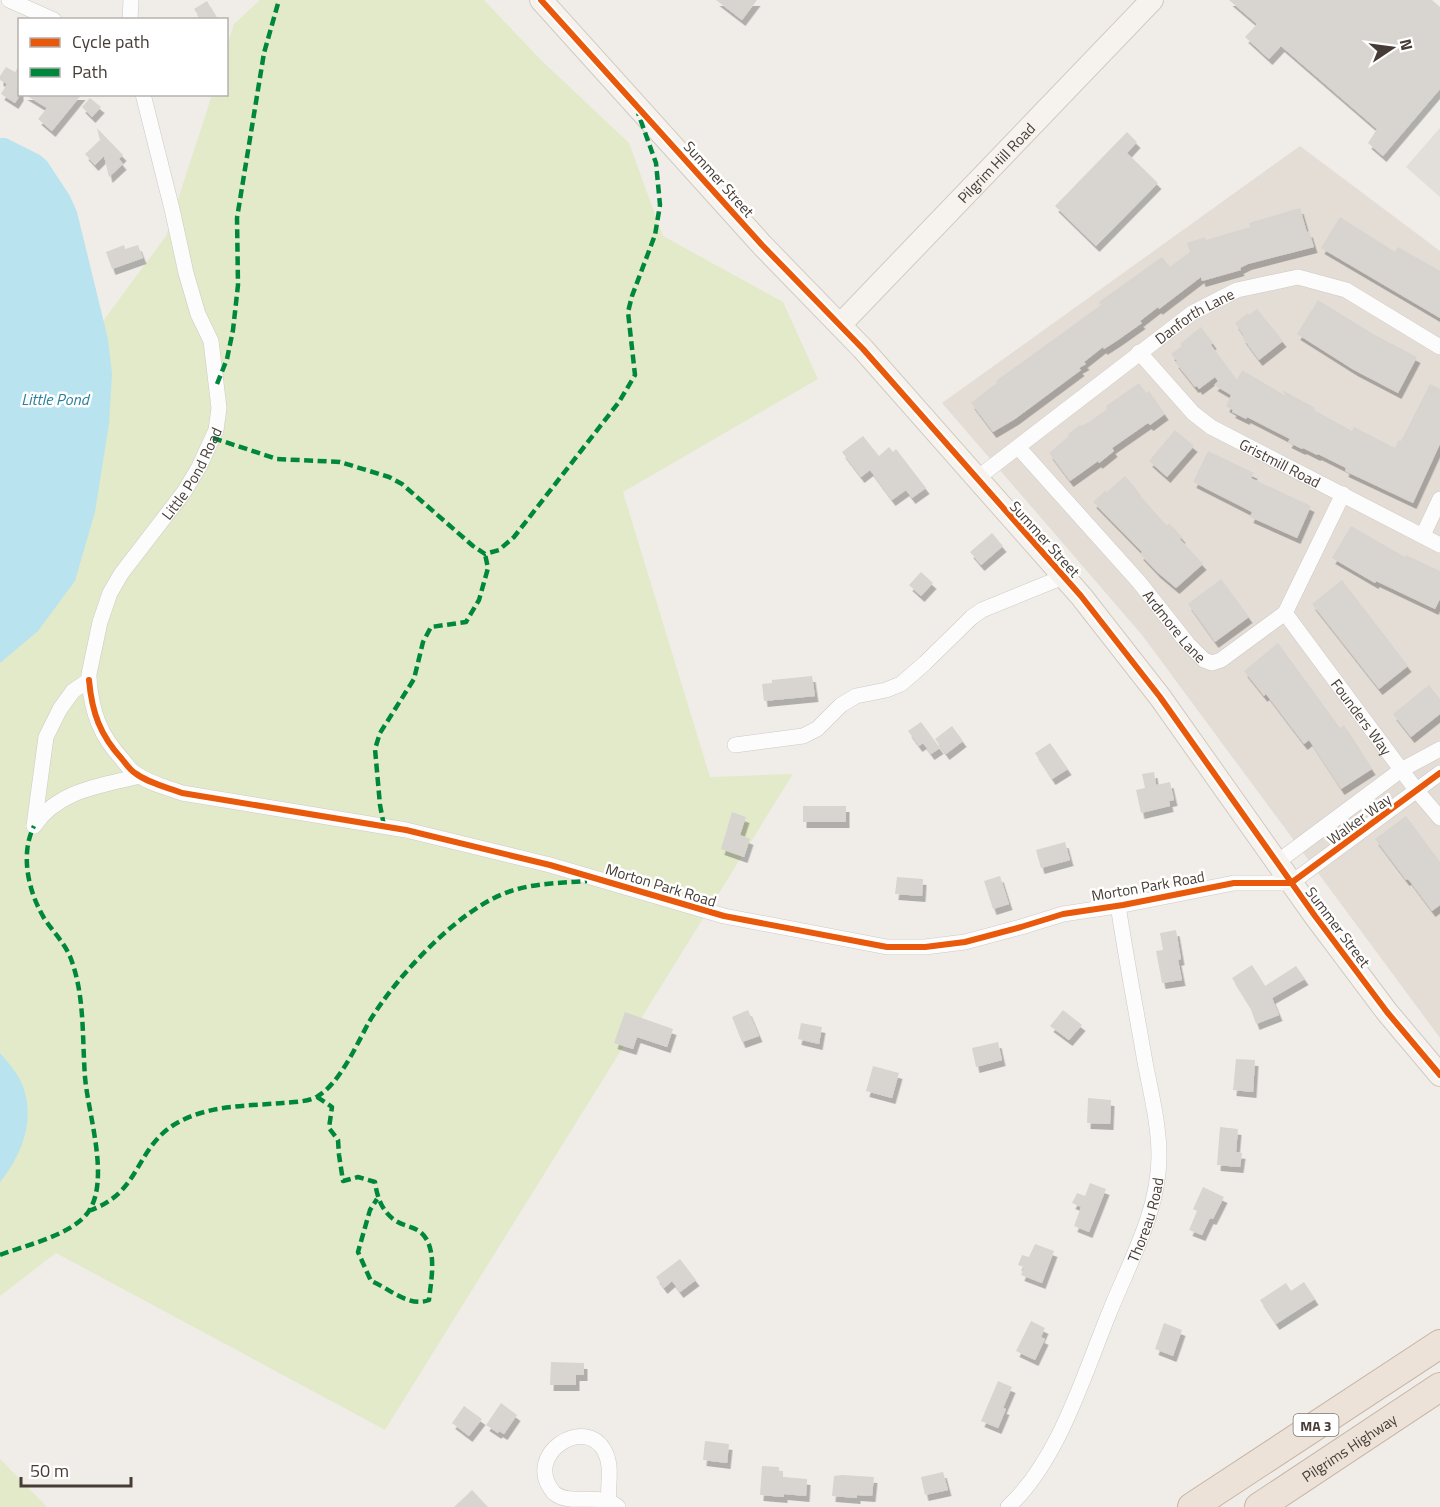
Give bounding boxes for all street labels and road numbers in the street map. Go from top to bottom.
street label: Pilgrim Hill Road [952,117,1040,208]
street label: Summer Street [678,136,760,223]
street label: Danforth Lane [1150,282,1238,349]
street label: Little Pond Road [155,423,227,524]
street label: Gristmill Road [1235,432,1325,493]
street label: Summer Street [1004,496,1086,583]
street label: Ardmore Lane [1138,585,1212,668]
street label: Founders Way [1326,673,1398,760]
street label: Walker Way [1322,788,1396,850]
street label: Morton Park Road [603,857,719,913]
street label: Morton Park Road [1090,865,1206,907]
street label: Summer Street [1300,882,1376,973]
street label: Thoreau Road [1121,1176,1169,1266]
street label: Pilgrims Highway [1297,1407,1401,1487]
road number: MA 3 [1294,1414,1338,1436]

